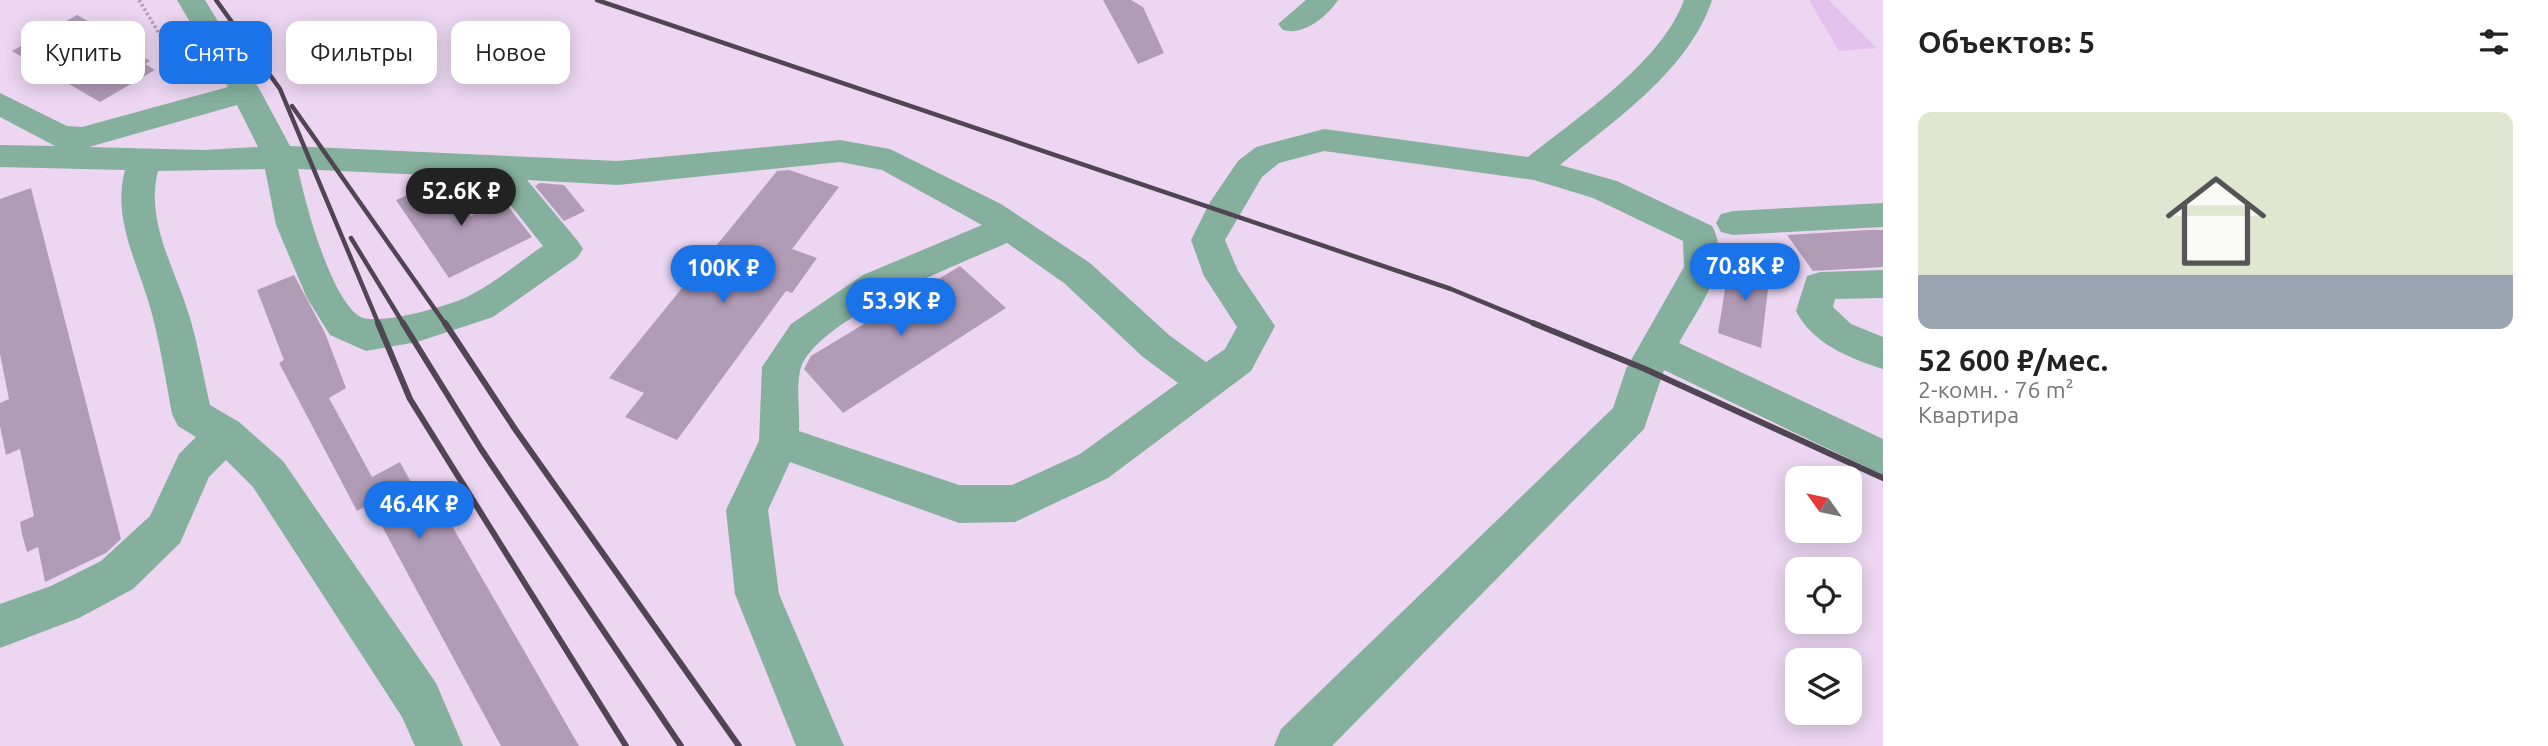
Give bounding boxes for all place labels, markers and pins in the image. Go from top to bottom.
pin: 52.6K ₽ [396,168,526,228]
pin: 70.8K ₽ [1680,244,1810,303]
pin: 100K ₽ [666,246,780,305]
pin: 53.9K ₽ [836,278,966,338]
pin: 46.4K ₽ [354,482,484,541]

